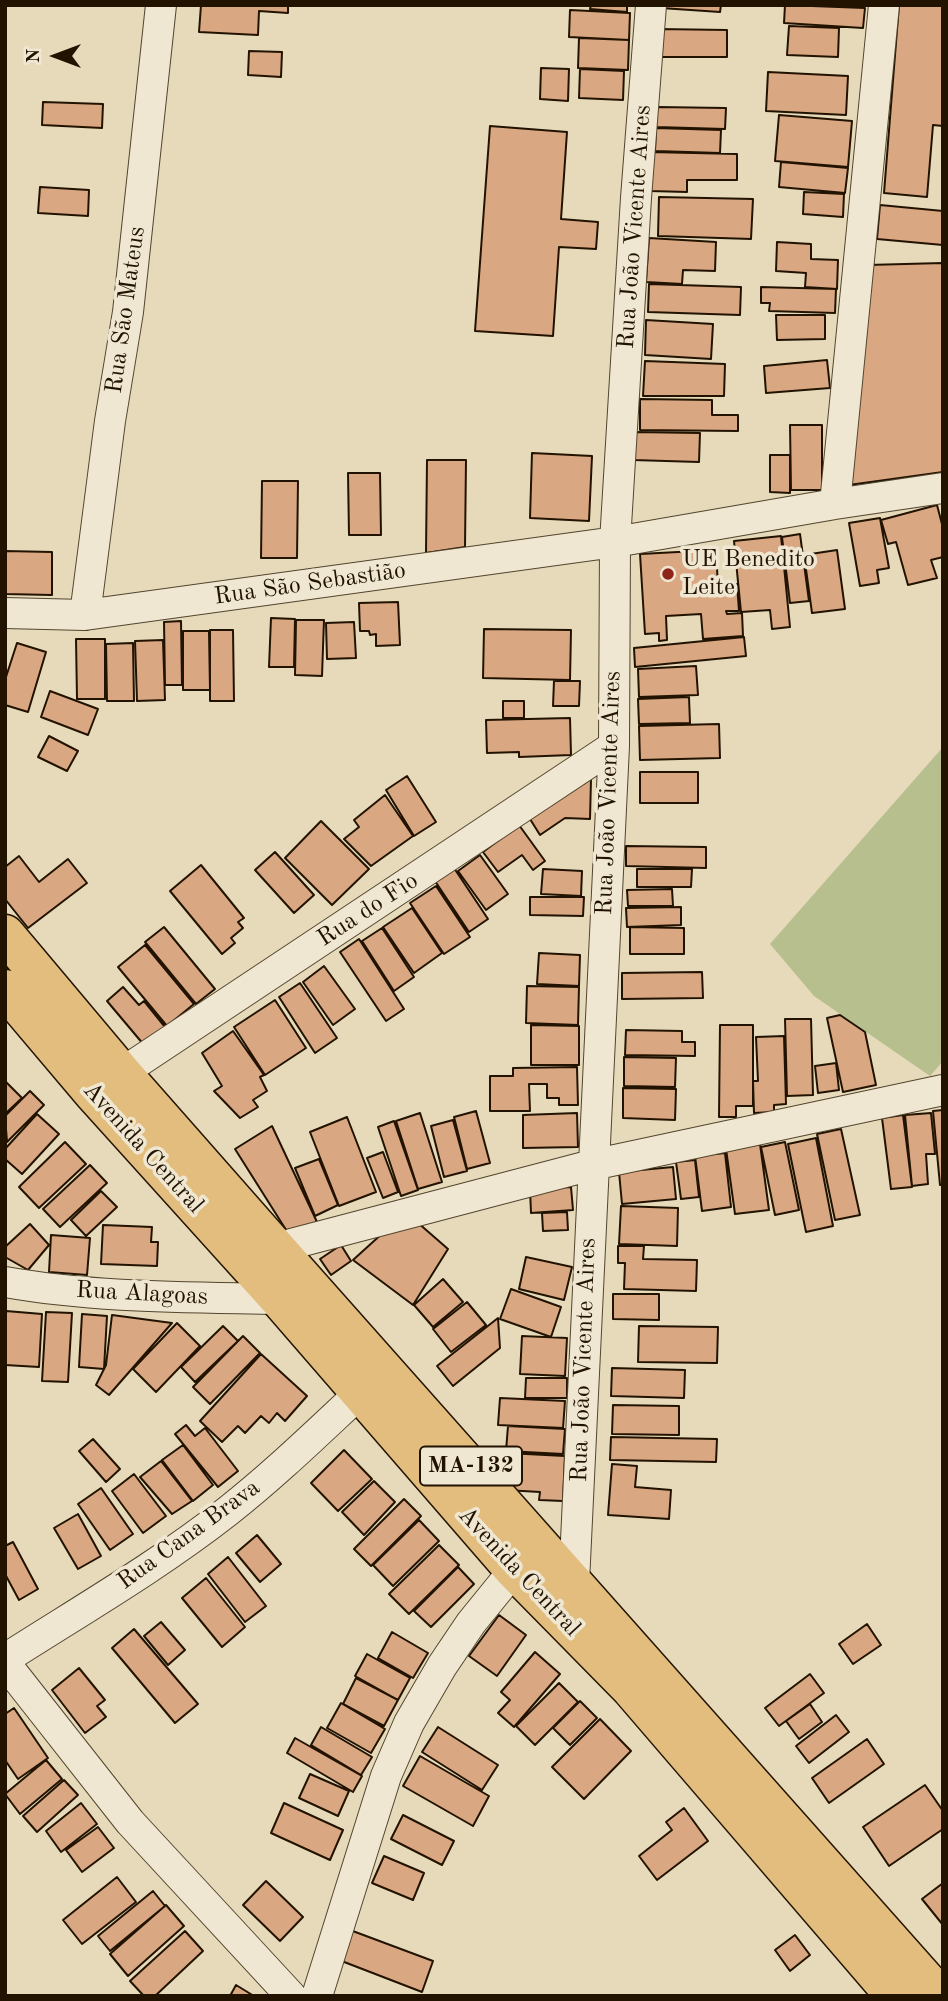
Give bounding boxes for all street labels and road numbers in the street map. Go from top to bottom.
street label: Rua João Vicente Aires [612,104,658,350]
street label: Rua São Mateus [100,225,152,395]
street label: Rua São Sebastião [212,556,408,612]
street label: Rua João Vicente Aires [590,670,628,916]
street label: Rua do Fio [312,867,424,953]
street label: Avenida Central [77,1076,209,1220]
street label: Rua João Vicente Aires [565,1237,603,1483]
street label: Rua Alagoas [75,1276,209,1312]
road number: MA-132 [420,1446,522,1485]
street label: Rua Cana Brava [112,1474,266,1596]
street label: Avenida Central [452,1501,586,1643]

